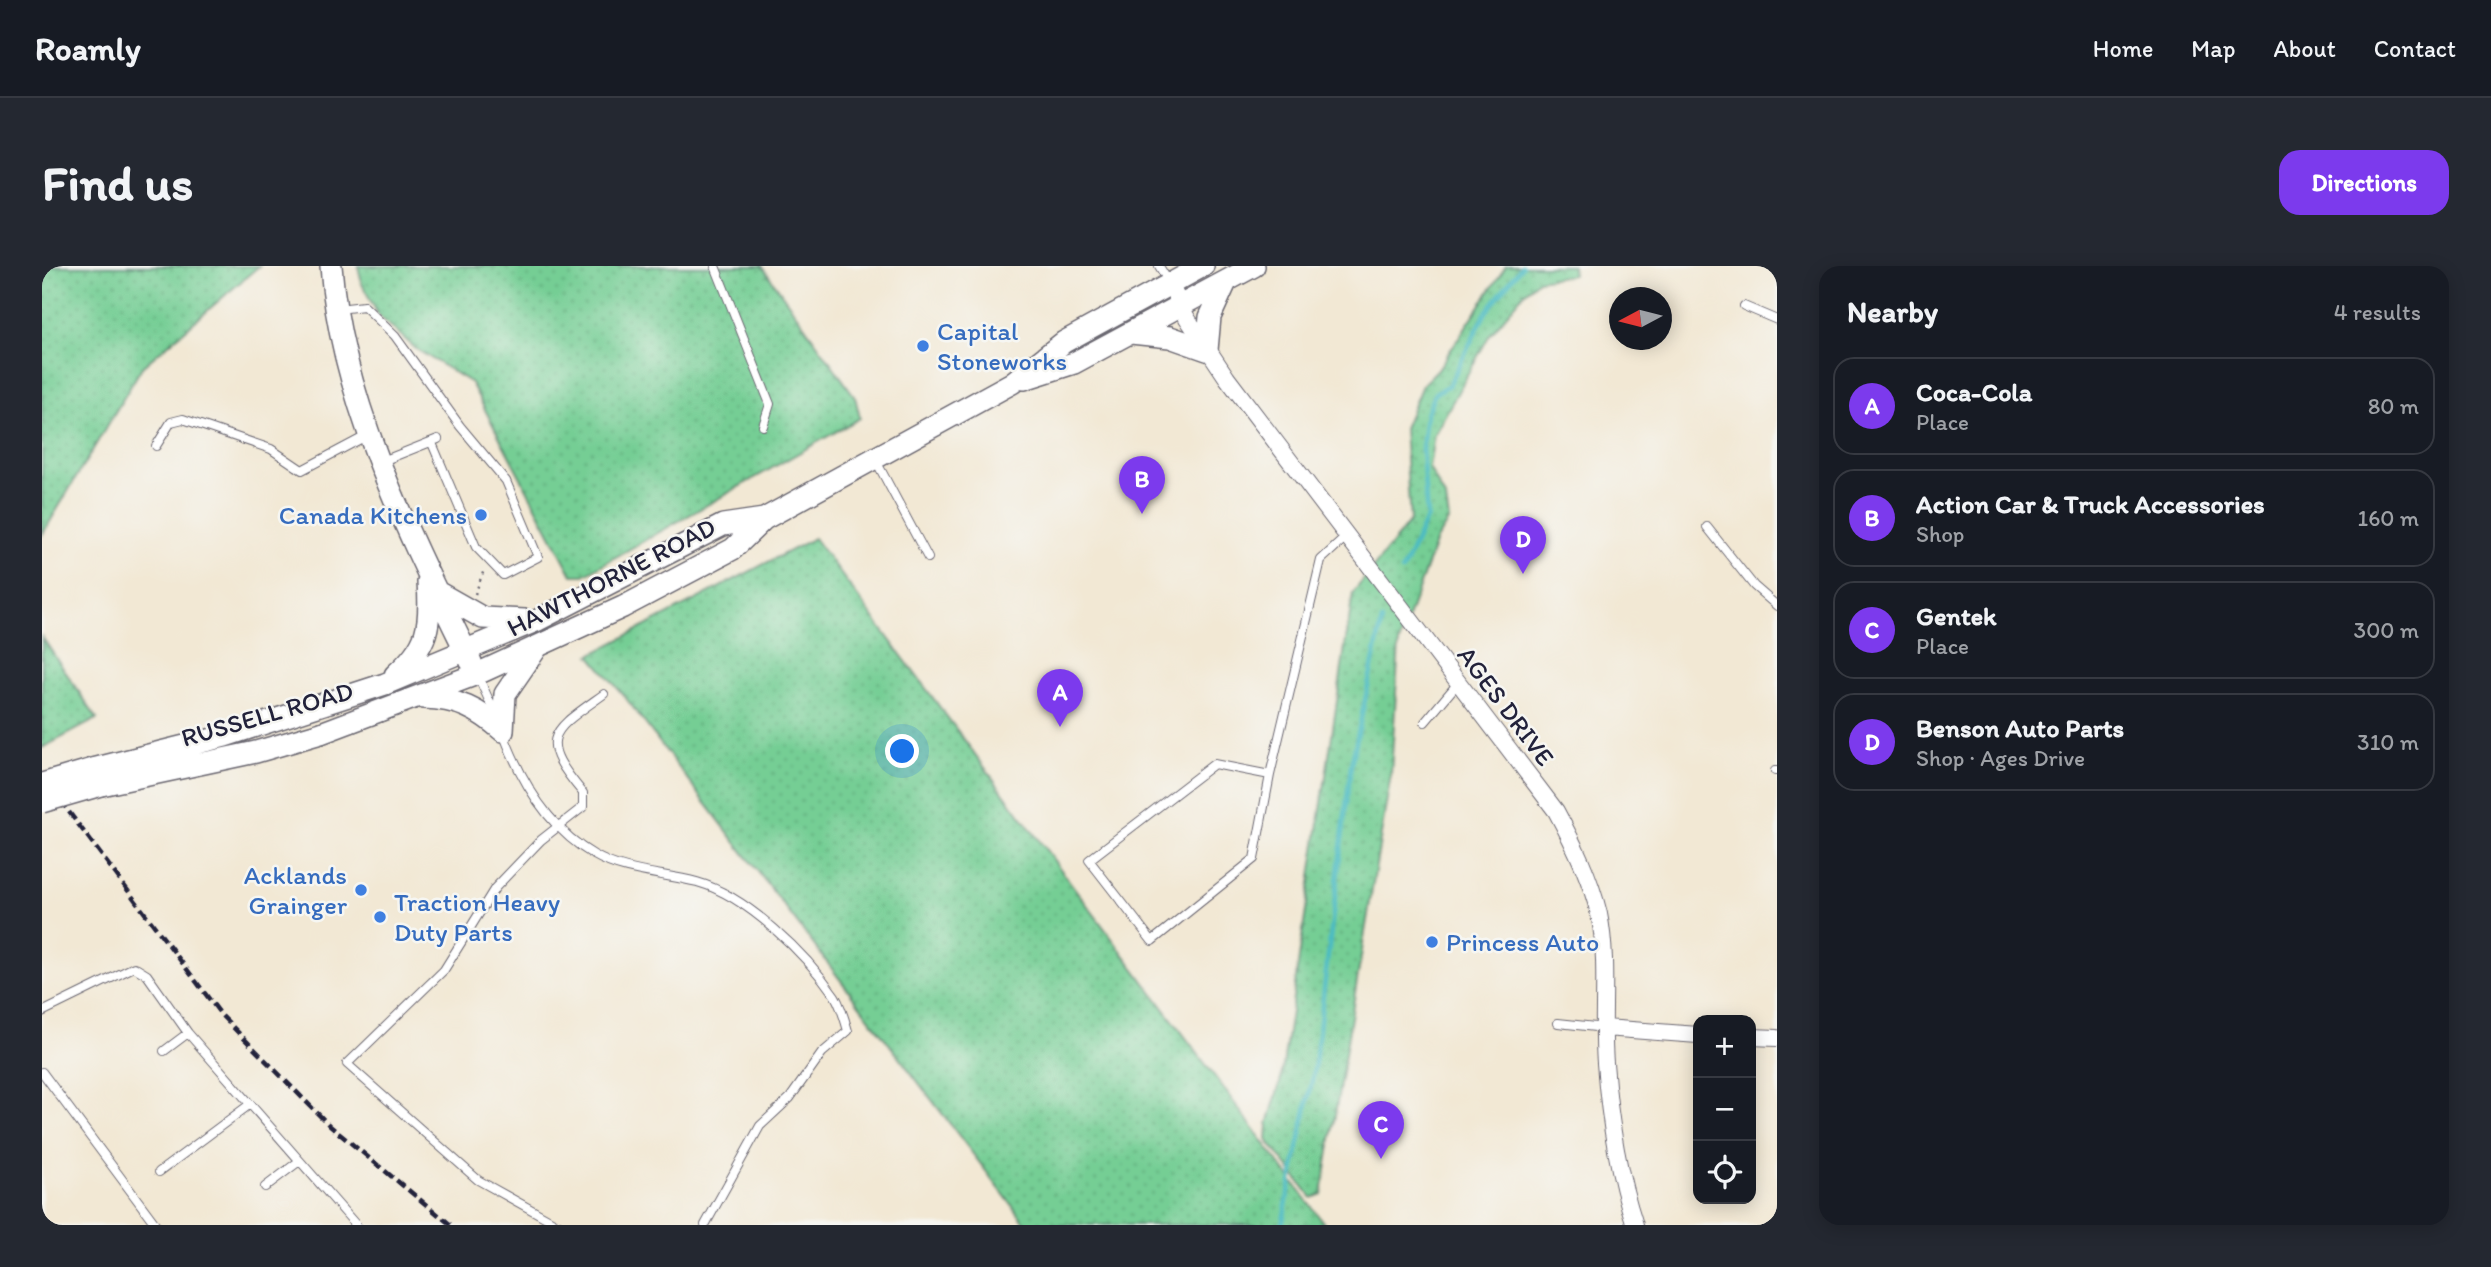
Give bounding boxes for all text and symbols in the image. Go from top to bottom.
text: Roamly [35,29,141,68]
text: Home [2093,34,2153,63]
text: Map [2191,34,2235,63]
text: About [2273,34,2336,63]
text: Contact [2374,34,2456,63]
button: Directions [2279,150,2449,215]
text: Find us [42,153,193,212]
north arrow [1609,287,1672,350]
text: Nearby [1847,293,1938,330]
text: 4 results [2334,298,2421,326]
place label: Capital Stoneworks [937,315,1067,377]
marker: Capital Stoneworks [915,338,931,354]
text: Coca-Cola [1916,376,2032,408]
text: A [1865,392,1879,420]
text: 80 m [2368,392,2419,420]
text: Place [1916,408,1969,436]
pin: B [1119,456,1165,514]
text: Action Car & Truck Accessories [1916,488,2265,520]
place label: Canada Kitchens [279,499,467,531]
text: B [1865,504,1879,532]
text: 160 m [2357,504,2419,532]
marker: Canada Kitchens [473,507,489,523]
street label: HAWTHORNE ROAD [501,511,721,643]
pin: D [1500,516,1546,574]
text: Shop [1916,520,1964,548]
text: Gentek [1916,600,1997,632]
text: C [1865,616,1879,644]
text: 300 m [2354,616,2419,644]
text: Place [1916,632,1969,660]
street label: AGES DRIVE [1451,640,1561,772]
pin: A [1037,669,1083,727]
street label: RUSSELL ROAD [177,674,357,754]
text: Benson Auto Parts [1916,712,2124,744]
text: D [1864,728,1880,756]
text: 310 m [2357,728,2419,756]
your location [885,734,919,768]
text: Shop · Ages Drive [1916,744,2085,772]
place label: Acklands Grainger [244,859,348,921]
marker: Acklands Grainger [353,882,369,898]
place label: Traction Heavy Duty Parts [394,886,560,948]
marker: Traction Heavy Duty Parts [372,909,388,925]
place label: Princess Auto [1446,926,1599,958]
marker: Princess Auto [1424,934,1440,950]
map controls [1693,1015,1756,1204]
button: + [1693,1015,1756,1078]
button: − [1693,1078,1756,1141]
pin: C [1358,1101,1404,1159]
button: locate [1693,1141,1756,1204]

